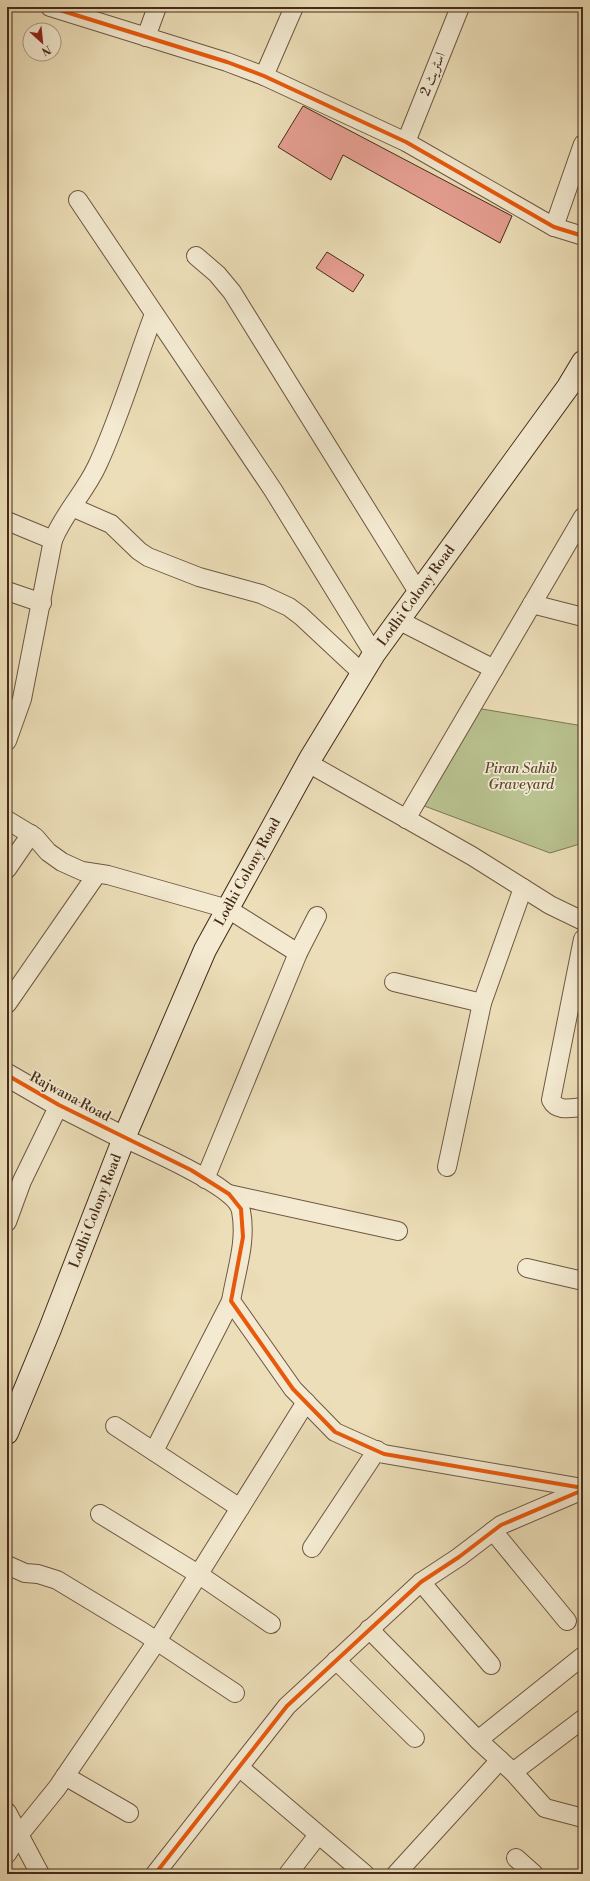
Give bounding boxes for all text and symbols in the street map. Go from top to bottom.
north arrow [22,22,62,62]
text: N [39,42,53,58]
street label: اسٹریٹ 2 [416,49,450,99]
street label: Lodhi Colony Road [373,542,459,650]
park label: Piran Sahib Graveyard [484,760,557,794]
street label: Lodhi Colony Road [211,815,285,929]
street label: Rajwana Road [26,1068,114,1126]
street label: Lodhi Colony Road [65,1151,126,1271]

